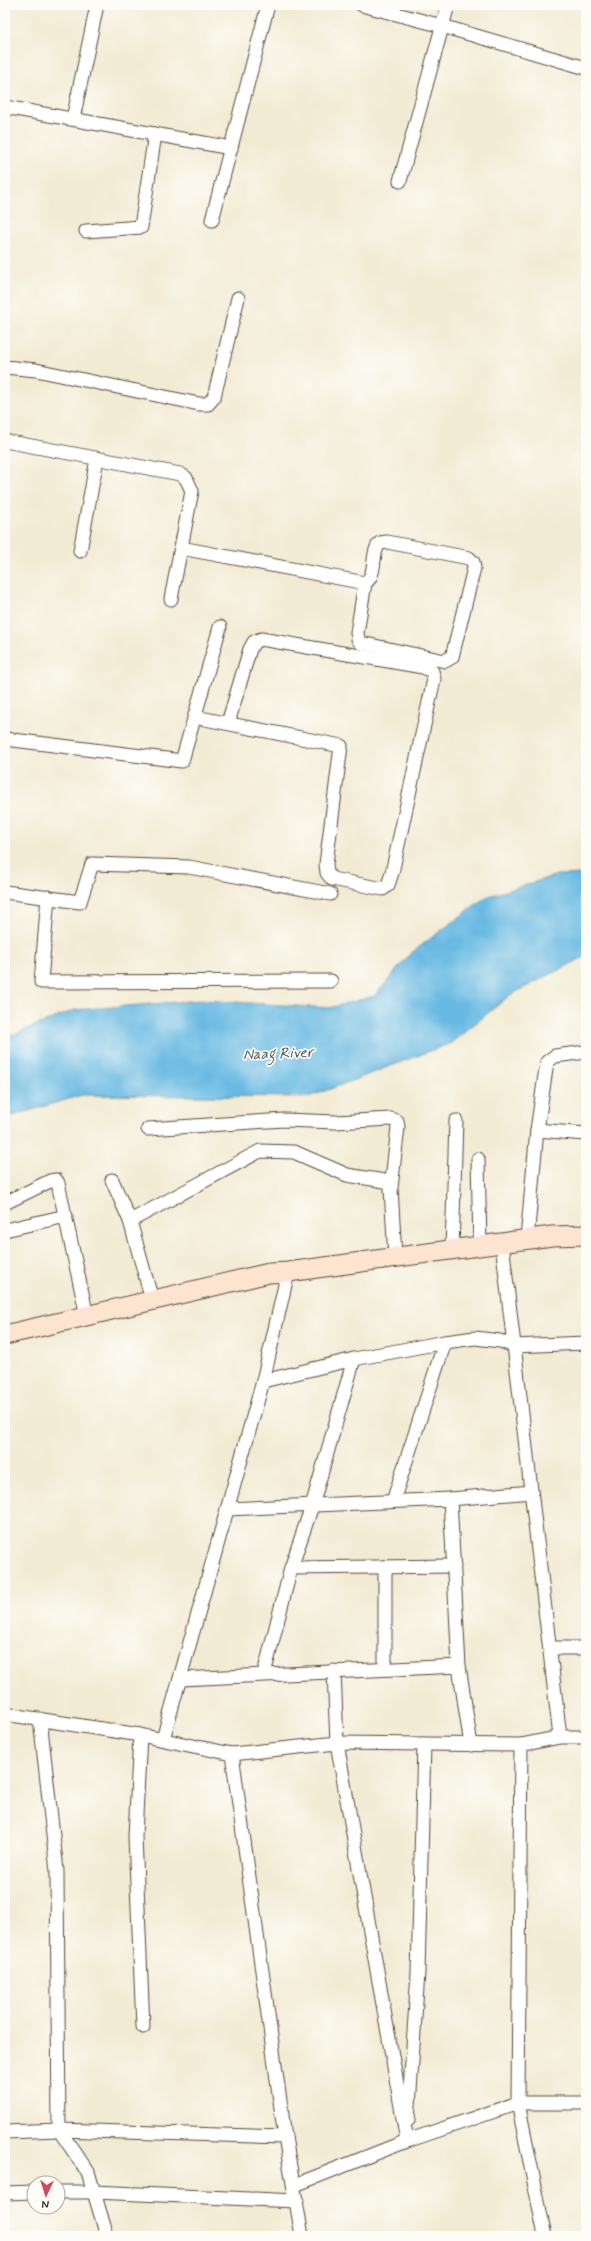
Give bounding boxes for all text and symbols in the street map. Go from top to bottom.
water label: Naag River [243,1043,315,1067]
north arrow [26,2175,66,2215]
text: N [41,2197,50,2211]

